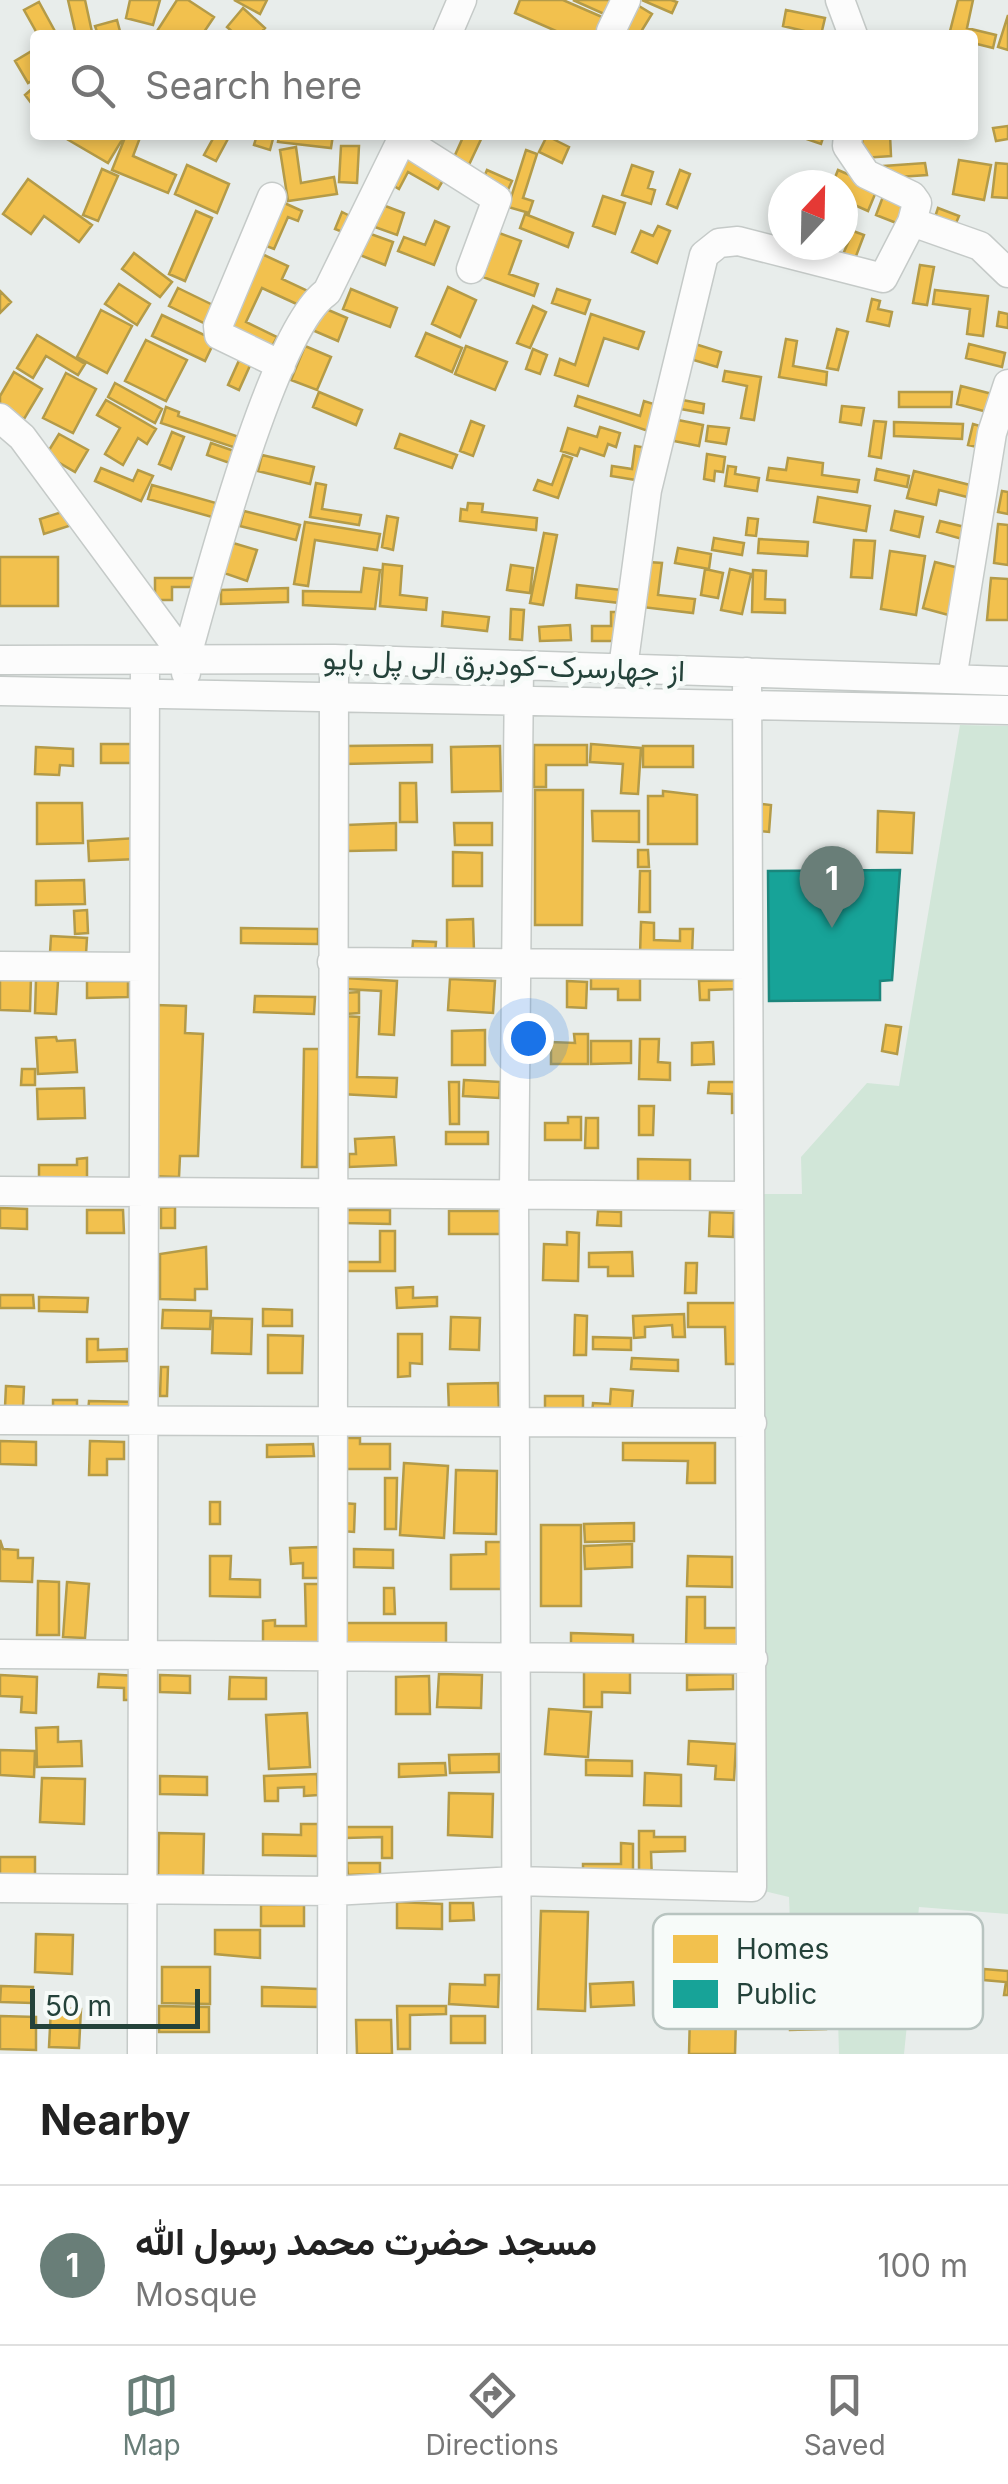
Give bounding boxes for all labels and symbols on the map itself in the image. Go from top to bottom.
north arrow [768,170,858,260]
street label: از جهارسرک-کودبرق الی پل بایو [322,640,686,691]
pin: 1 [800,846,864,928]
your location [503,1013,554,1064]
legend [653,1914,983,2029]
text: Homes [736,1932,829,1966]
text: Public [736,1977,817,2011]
scale bar [30,1984,200,2028]

